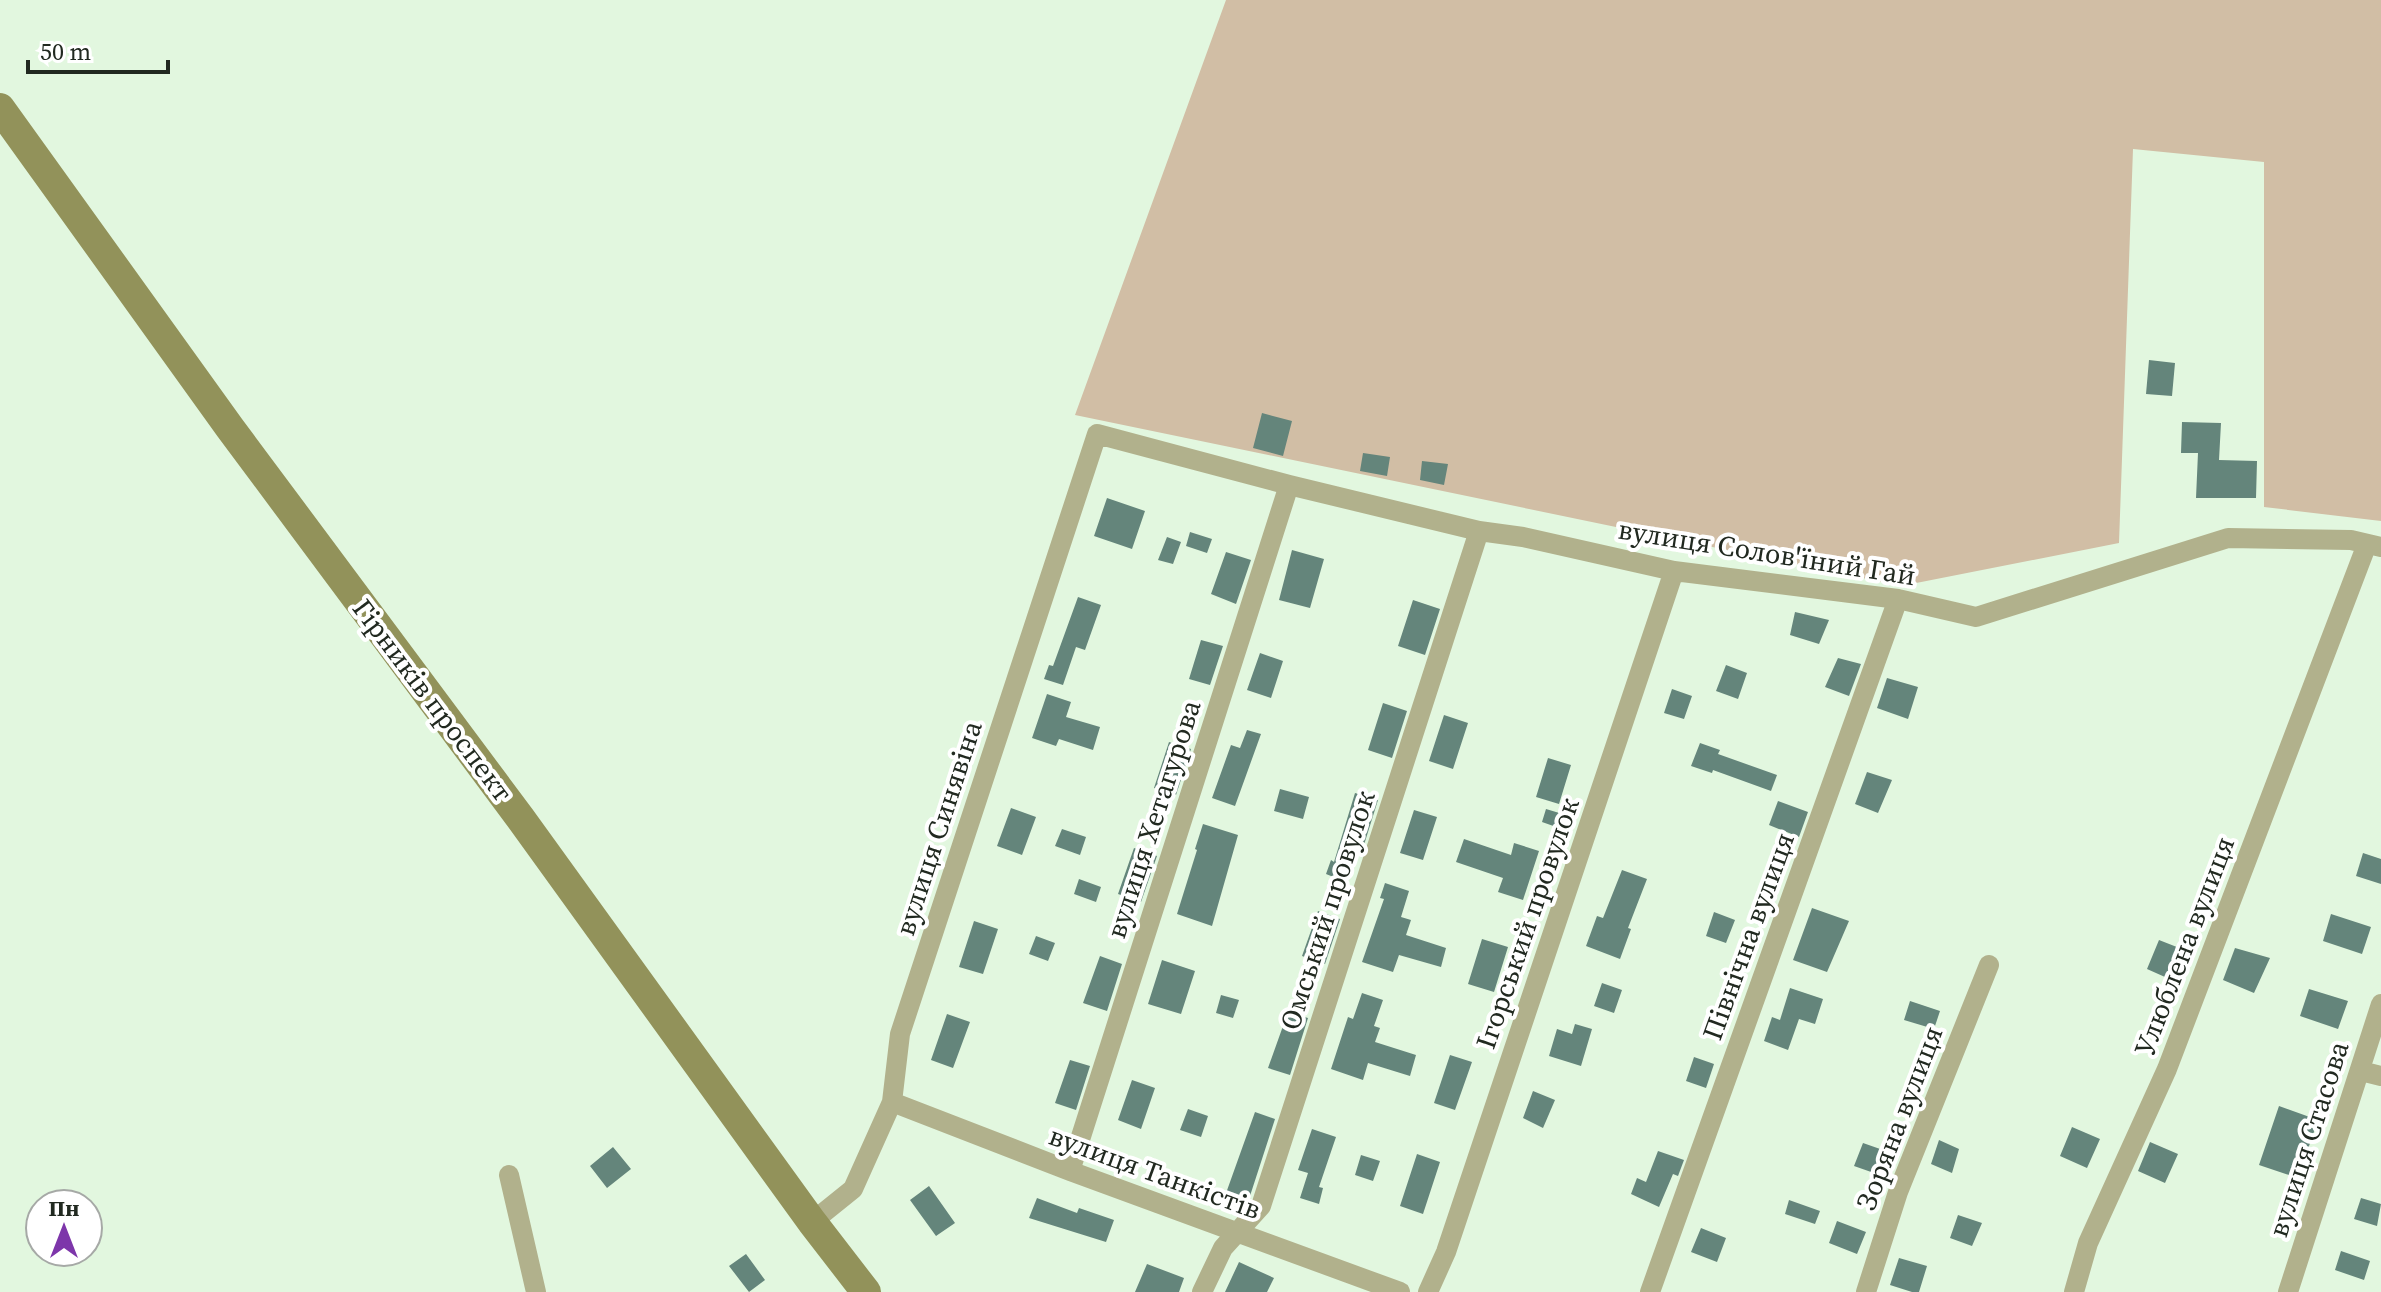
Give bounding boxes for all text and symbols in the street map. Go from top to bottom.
scale bar [28,24,168,74]
text: 50 m [40,35,91,68]
street label: вулиця Солов'їний Гай [1616,510,1918,594]
street label: Гірників проспект [344,591,522,809]
street label: вулиця Хетагурова [1097,694,1210,943]
street label: вулиця Синявіна [885,715,991,940]
street label: Омський провулок [1270,785,1384,1034]
street label: Ігорський провулок [1466,792,1588,1054]
street label: Північна вулиця [1693,827,1803,1045]
street label: Улюблена вулиця [2125,831,2243,1061]
street label: Зоряна вулиця [1846,1021,1952,1215]
street label: вулиця Стасова [2258,1036,2358,1242]
street label: вулиця Танкістів [1044,1116,1266,1228]
north arrow [24,1188,104,1268]
text: Пн [49,1193,79,1223]

